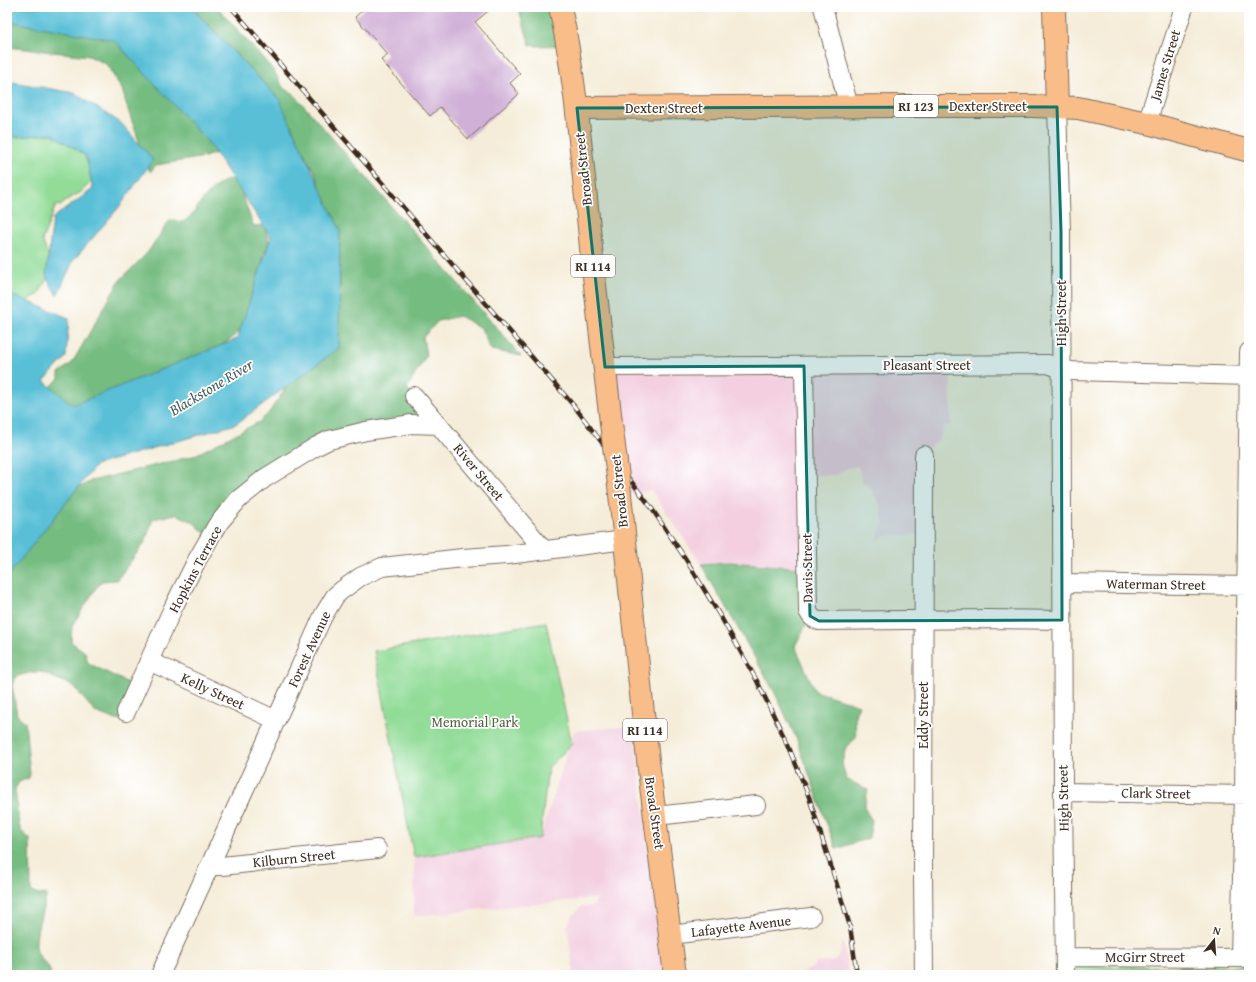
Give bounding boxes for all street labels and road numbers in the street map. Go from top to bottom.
street label: James Street [1144,27,1185,105]
road number: RI 123 [894,95,938,117]
street label: Dexter Street [949,96,1027,116]
street label: Dexter Street [625,98,703,118]
street label: Broad Street [569,131,597,206]
road number: RI 114 [571,255,615,277]
street label: High Street [1051,280,1071,346]
street label: Pleasant Street [883,355,971,375]
street label: River Street [449,439,509,505]
street label: Broad Street [605,453,633,528]
street label: Hopkins Terrace [164,521,227,616]
street label: Davis Street [796,533,818,603]
street label: Waterman Street [1106,573,1206,595]
street label: Forest Avenue [283,607,336,690]
street label: Kelly Street [178,668,248,714]
street label: Eddy Street [913,681,933,749]
road number: RI 114 [623,719,667,741]
street label: High Street [1052,765,1074,831]
street label: Broad Street [640,775,670,851]
street label: Clark Street [1121,782,1191,804]
street label: Kilburn Street [252,844,336,872]
street label: Lafayette Avenue [690,910,792,942]
street label: McGirr Street [1105,947,1185,967]

